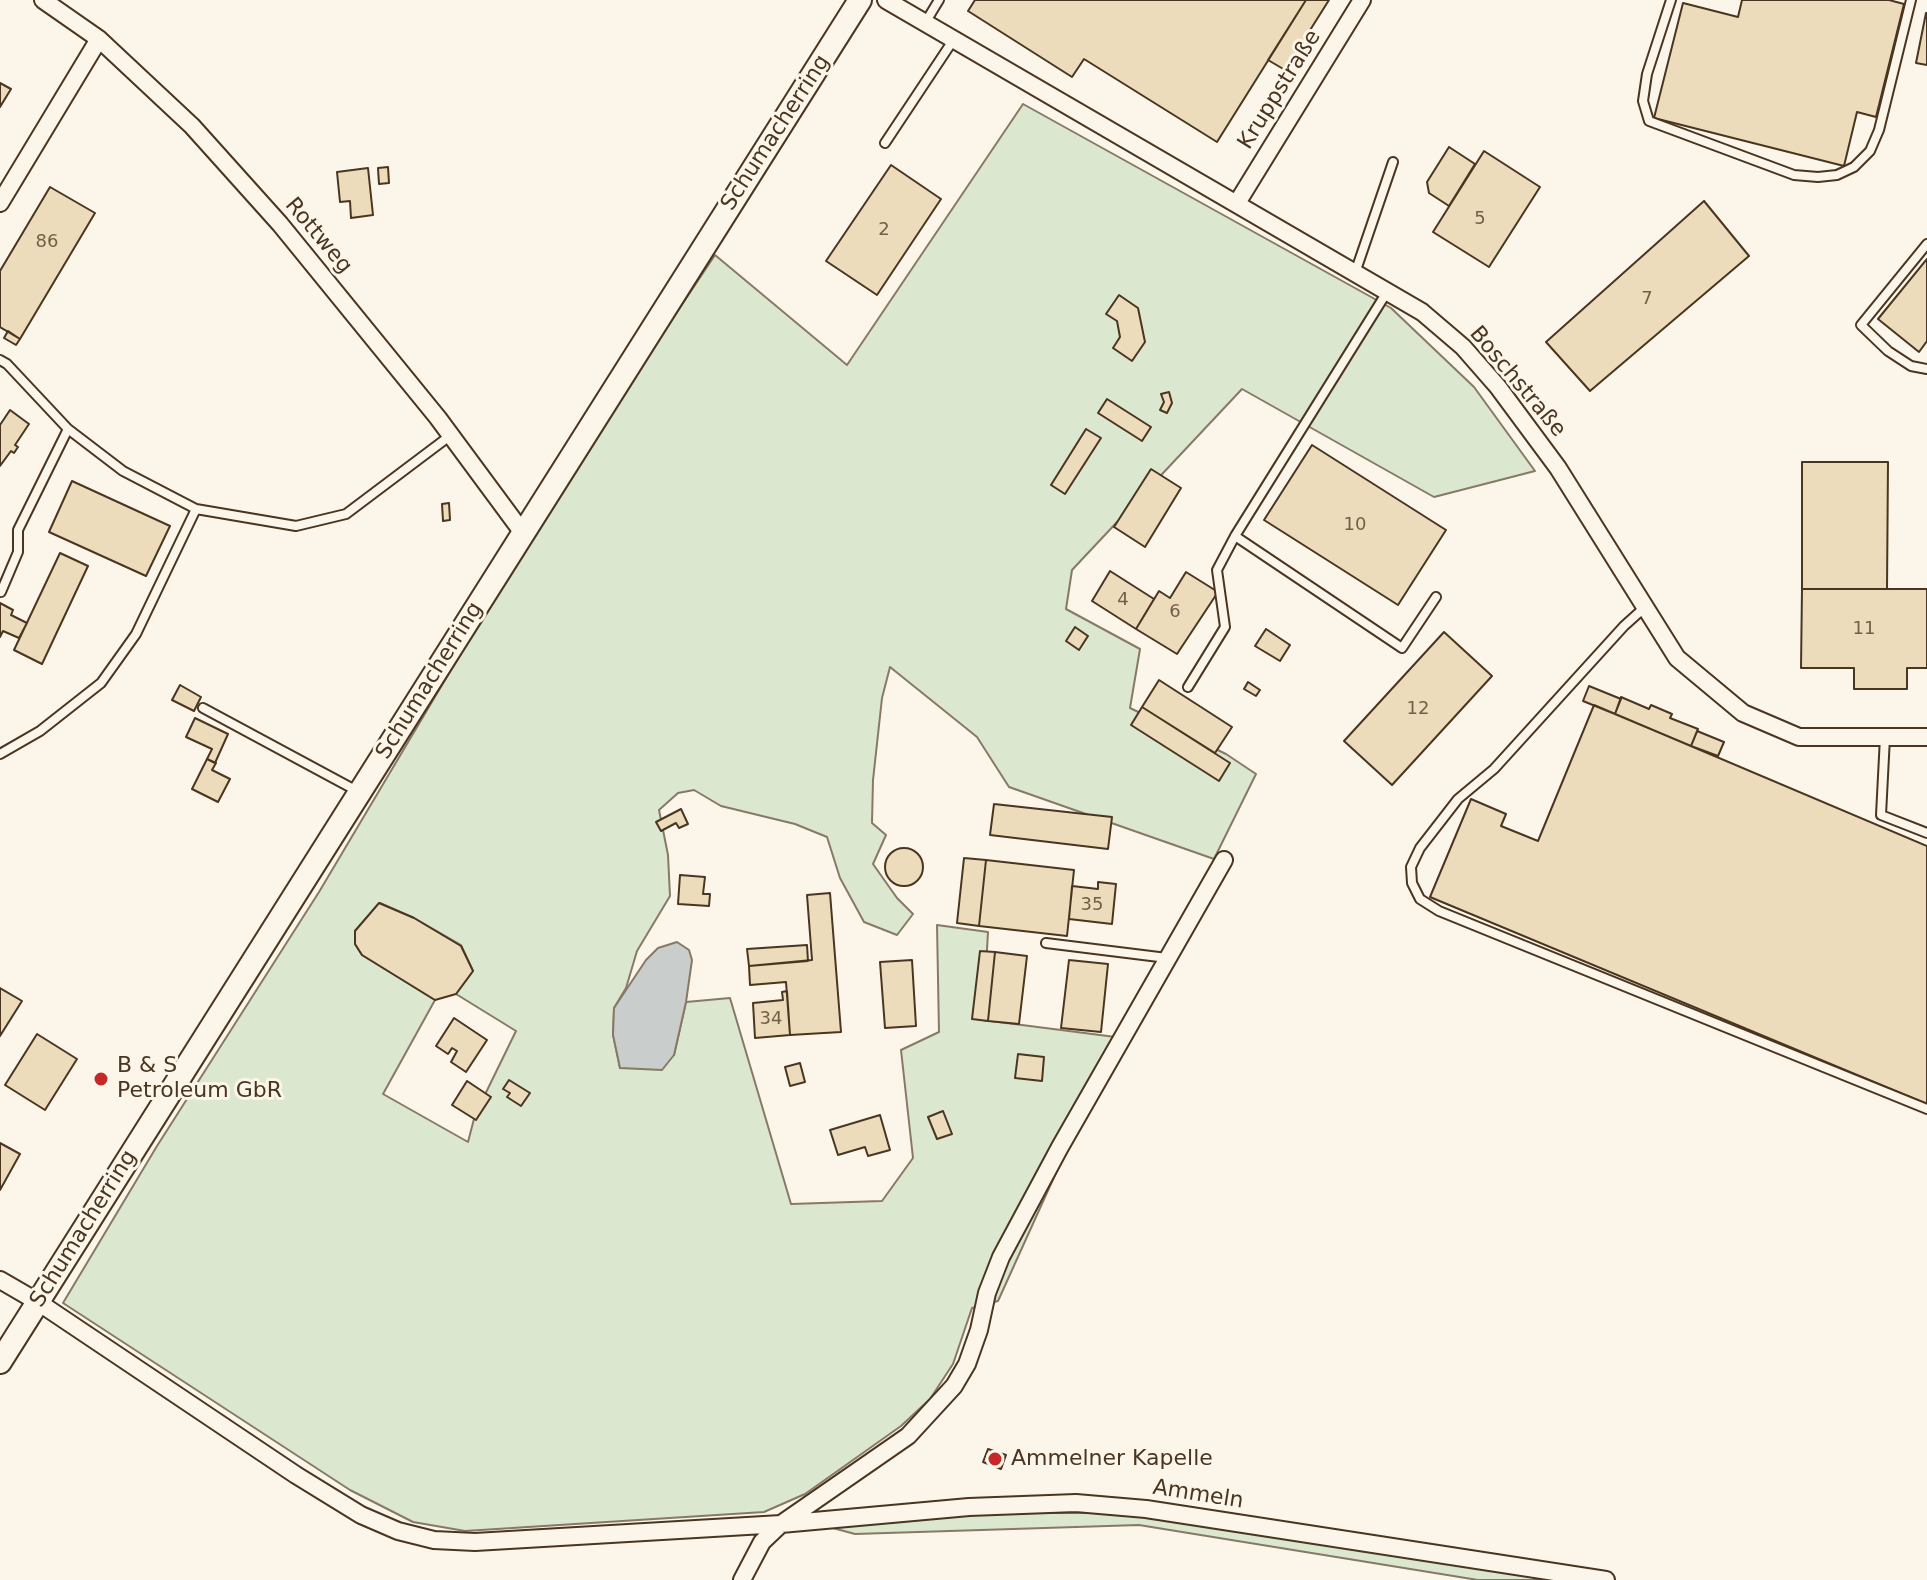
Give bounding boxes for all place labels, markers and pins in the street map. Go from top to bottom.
place label: B & S Petroleum GbR [117,1053,282,1104]
marker: B & S Petroleum GbR [92,1070,110,1088]
place label: Ammelner Kapelle [1011,1446,1213,1472]
marker: Ammelner Kapelle [986,1450,1004,1468]

